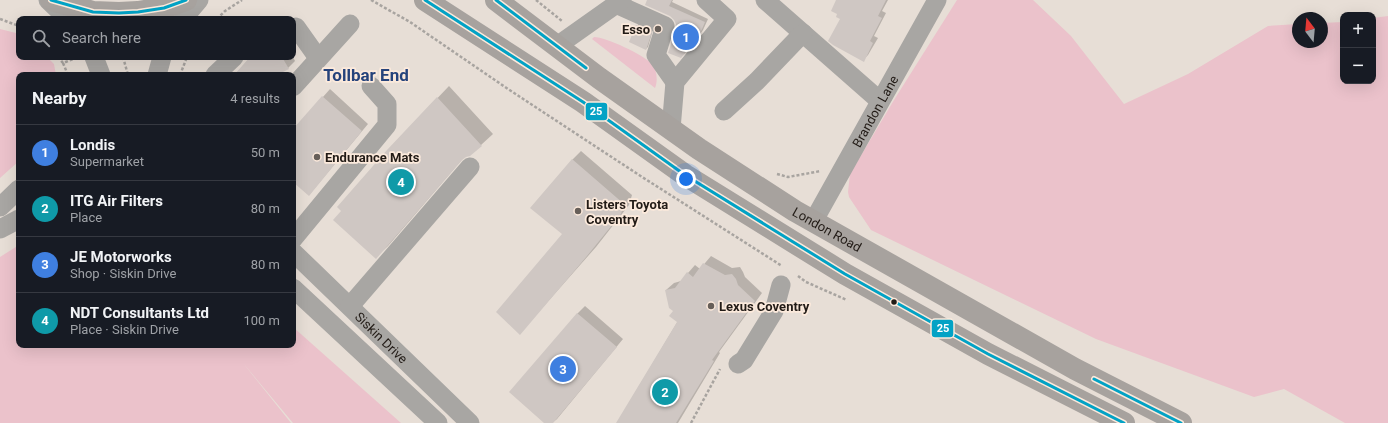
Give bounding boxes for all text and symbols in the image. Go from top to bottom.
north arrow [1292,12,1328,48]
map controls [1340,12,1376,84]
button: + [1340,12,1376,48]
search box [16,16,296,60]
place label: Esso [622,22,650,37]
pin: 1 [673,22,699,52]
marker: Esso [653,24,663,34]
icon: search [30,27,52,49]
text: Search here [62,29,141,47]
button: − [1340,48,1376,84]
district label: Tollbar End [323,65,409,85]
street label: Brandon Lane [849,73,901,150]
text: Nearby [32,88,87,108]
text: 4 results [230,91,280,106]
line badge: 25 [585,102,608,121]
text: 25 [590,105,602,118]
text: Londis [70,136,115,154]
text: 1 [41,145,49,160]
text: 50 m [251,145,280,160]
place label: Endurance Mats [325,150,420,165]
marker: Endurance Mats [312,152,322,162]
text: Supermarket [70,154,144,169]
pin: 4 [388,167,414,197]
your location [676,169,696,189]
text: ITG Air Filters [70,192,163,210]
place label: Listers Toyota Coventry [586,197,668,227]
text: 2 [41,201,49,216]
text: 80 m [251,201,280,216]
street label: London Road [790,204,864,255]
marker: Listers Toyota Coventry [573,206,583,216]
text: Place [70,210,102,225]
text: JE Motorworks [70,248,172,266]
text: 3 [41,257,49,272]
text: 80 m [251,257,280,272]
text: Shop · Siskin Drive [70,266,176,281]
unlabelled marker [889,297,899,307]
place label: Lexus Coventry [719,299,810,314]
marker: Lexus Coventry [706,301,716,311]
text: NDT Consultants Ltd [70,304,209,322]
street label: Siskin Drive [352,309,410,367]
text: 4 [41,313,49,328]
text: 100 m [243,313,280,328]
line badge: 25 [931,319,954,338]
text: Place · Siskin Drive [70,322,179,337]
text: 25 [937,322,949,335]
pin: 3 [550,354,576,384]
pin: 2 [652,377,678,407]

